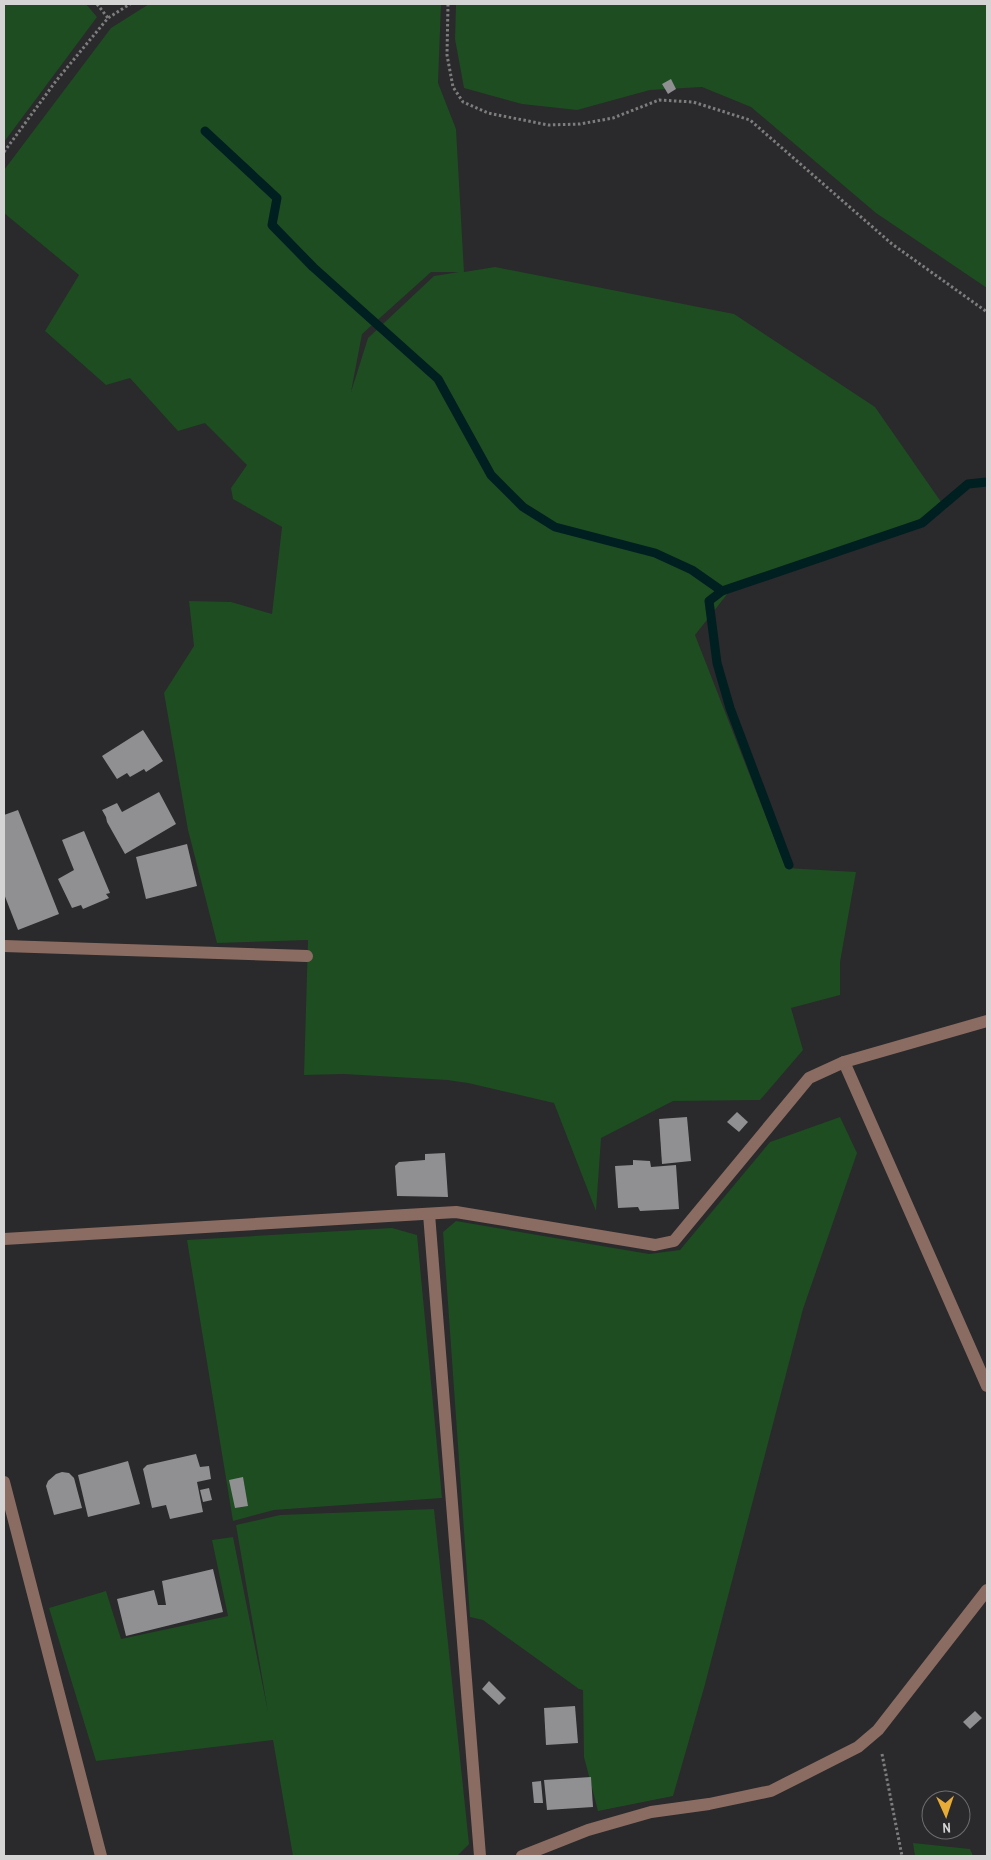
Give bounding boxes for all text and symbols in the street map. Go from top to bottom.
north arrow [921,1790,971,1840]
text: N [942,1819,951,1837]

